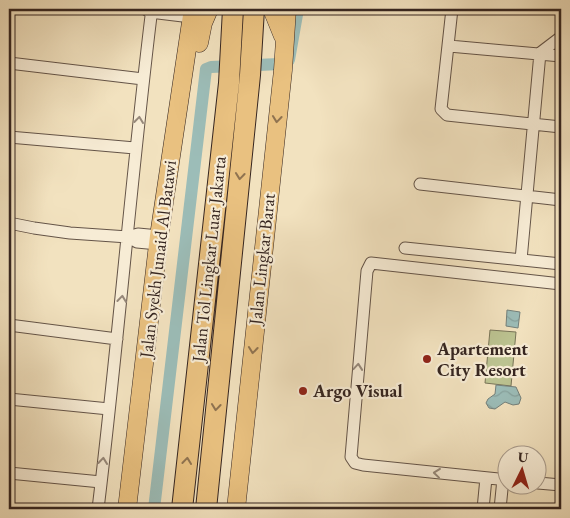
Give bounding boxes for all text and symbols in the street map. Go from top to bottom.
one-way arrow [272,115,283,123]
one-way arrow [133,116,144,124]
street label: Jalan Tol Lingkar Luar Jakarta [186,154,231,365]
street label: Jalan Syekh Junaid Al Batawi [134,158,181,361]
one-way arrow [234,172,245,180]
street label: Jalan Lingkar Barat [243,192,280,328]
one-way arrow [116,295,127,303]
place label: Apartement City Resort [436,337,528,381]
one-way arrow [248,346,259,354]
marker: Apartement City Resort [421,353,433,365]
one-way arrow [353,363,364,371]
place label: Argo Visual [312,379,403,402]
marker: Argo Visual [297,385,309,397]
one-way arrow [211,404,222,412]
north arrow [498,446,548,496]
text: U [517,448,530,467]
one-way arrow [181,456,192,464]
one-way arrow [98,457,109,465]
one-way arrow [433,468,441,479]

